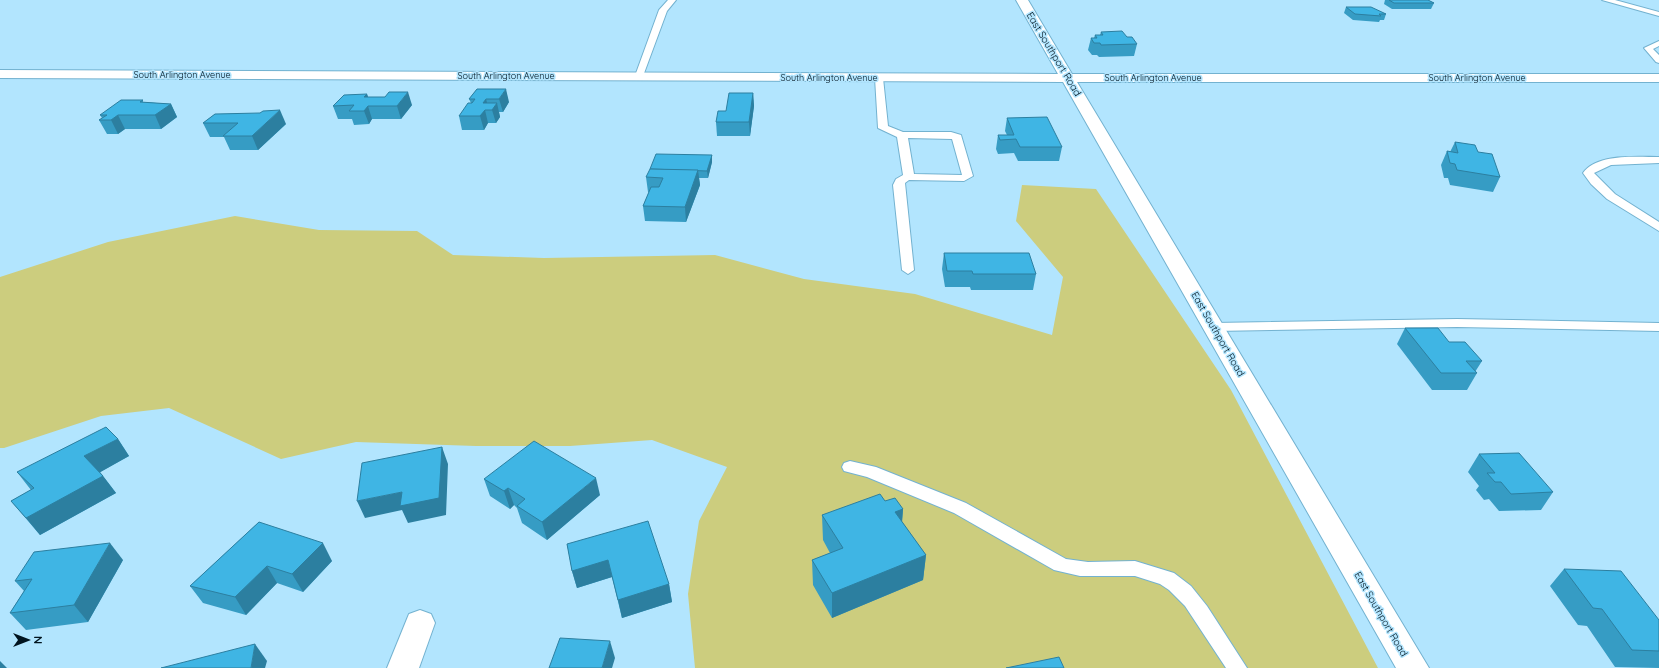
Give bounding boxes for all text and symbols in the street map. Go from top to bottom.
street label: East Southport Road [1024,10,1084,98]
street label: South Arlington Avenue [133,69,231,80]
street label: South Arlington Avenue [457,70,555,81]
street label: South Arlington Avenue [780,72,878,83]
street label: South Arlington Avenue [1104,72,1202,83]
street label: South Arlington Avenue [1428,72,1526,83]
street label: East Southport Road [1188,289,1248,379]
street label: East Southport Road [1351,569,1411,659]
north arrow [8,620,48,660]
text: N [31,636,45,644]

